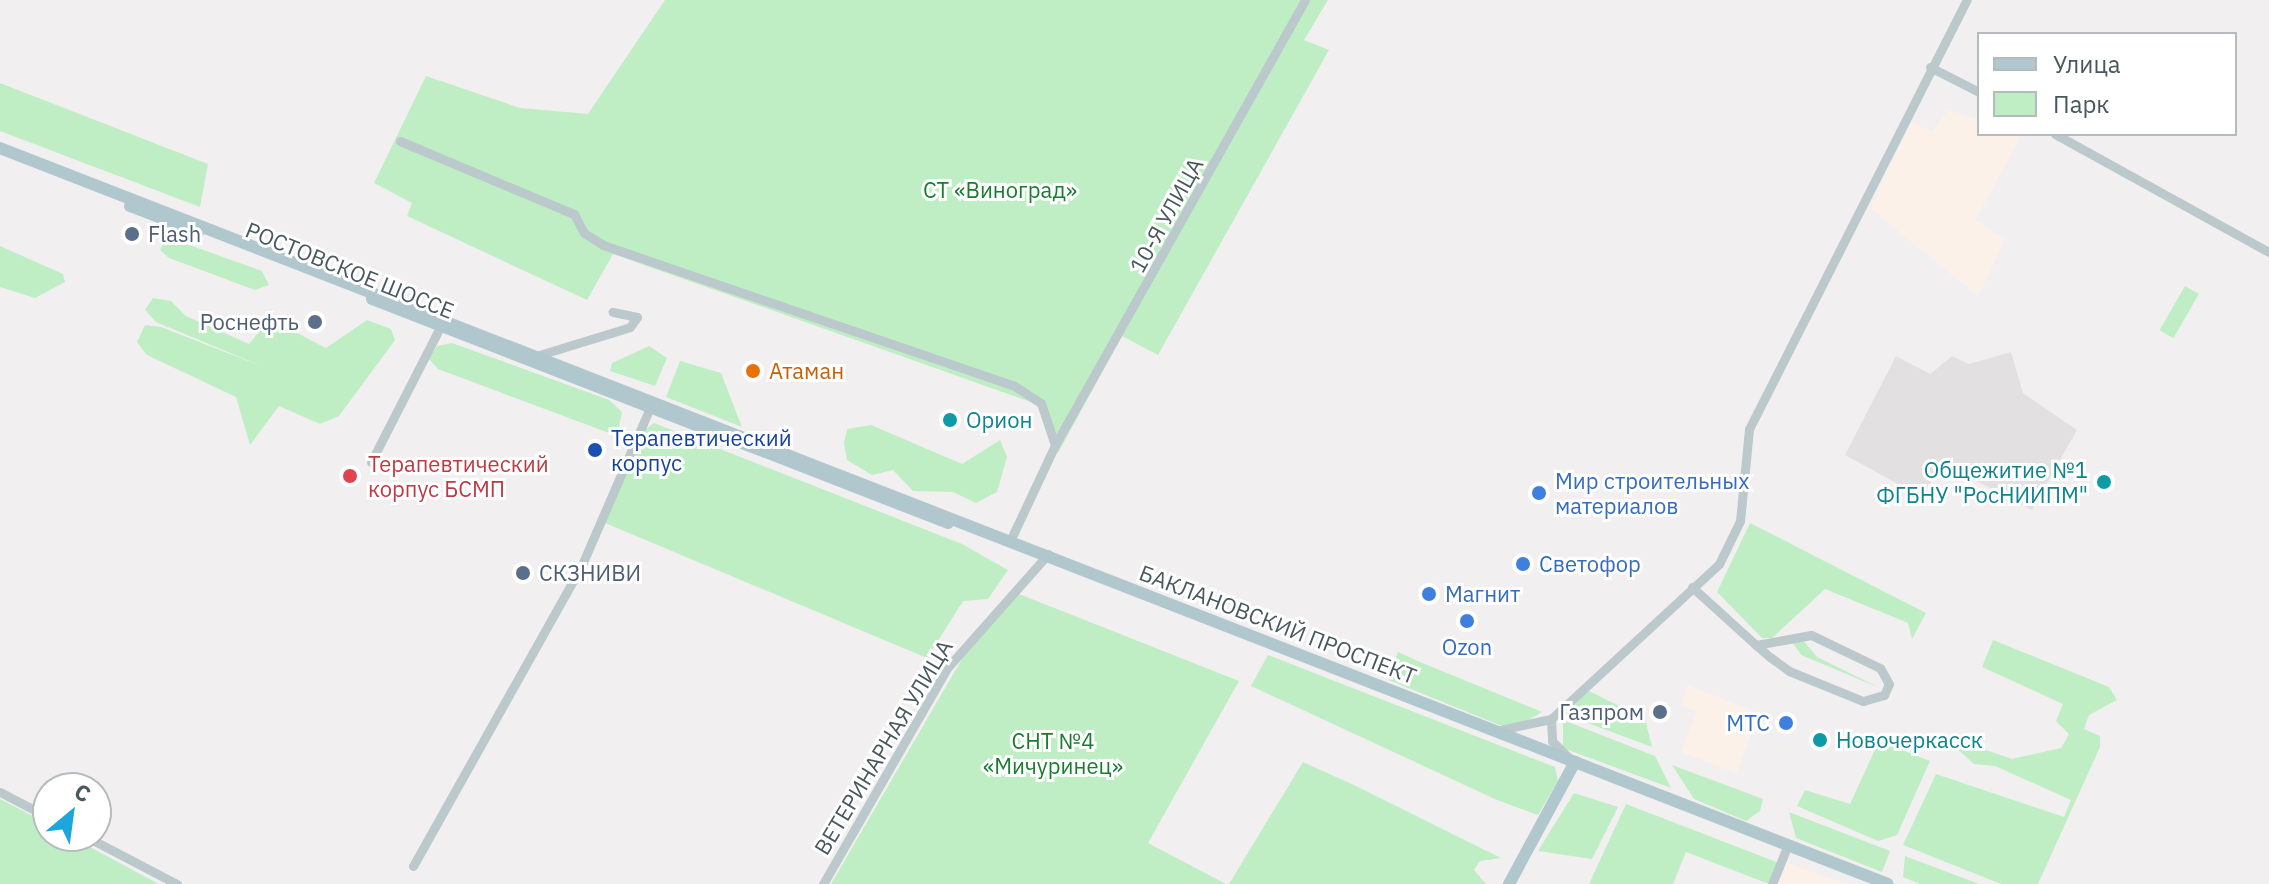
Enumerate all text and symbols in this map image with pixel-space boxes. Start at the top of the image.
legend [1977,32,2237,136]
text: Улица [2053,48,2121,80]
text: Парк [2053,88,2110,120]
street label: 10-Я УЛИЦА [1124,153,1208,277]
park label: СТ «Виноград» [923,177,1077,203]
street label: РОСТОВСКОЕ ШОССЕ [242,216,458,324]
place label: Flash [148,221,201,247]
marker: Flash [123,225,141,243]
place label: Роснефть [200,309,299,335]
marker: Роснефть [306,313,324,331]
place label: Атаман [769,358,844,384]
marker: Атаман [744,362,762,380]
place label: Орион [966,407,1033,433]
marker: Орион [941,411,959,429]
place label: Терапевтический корпус [611,424,792,476]
marker: Терапевтический корпус [586,441,604,459]
place label: Терапевтический корпус БСМП [368,450,549,502]
place label: Общежитие №1 ФГБНУ "РосНИИПМ" [1876,456,2088,508]
marker: Терапевтический корпус БСМП [339,465,361,487]
place label: Мир строительных материалов [1555,467,1749,518]
marker: Общежитие №1 ФГБНУ "РосНИИПМ" [2095,473,2113,491]
marker: Мир строительных материалов [1530,484,1548,502]
place label: Светофор [1539,551,1641,577]
marker: Светофор [1514,555,1532,573]
street label: БАКЛАНОВСКИЙ ПРОСПЕКТ [1136,559,1420,689]
place label: СКЗНИВИ [539,560,641,586]
marker: СКЗНИВИ [514,564,532,582]
place label: Магнит [1445,581,1520,607]
marker: Магнит [1420,585,1438,603]
marker: Ozon [1458,612,1476,630]
place label: Ozon [1442,634,1492,660]
street label: ВЕТЕРИНАРНАЯ УЛИЦА [808,635,958,859]
place label: Газпром [1559,699,1644,725]
marker: Газпром [1651,703,1669,721]
place label: МТС [1726,710,1770,736]
marker: МТС [1777,714,1795,732]
park label: СНТ №4 «Мичуринец» [983,727,1123,778]
place label: Новочеркасск [1836,727,1983,753]
marker: Новочеркасск [1811,731,1829,749]
north arrow [32,772,112,852]
text: С [70,776,96,808]

